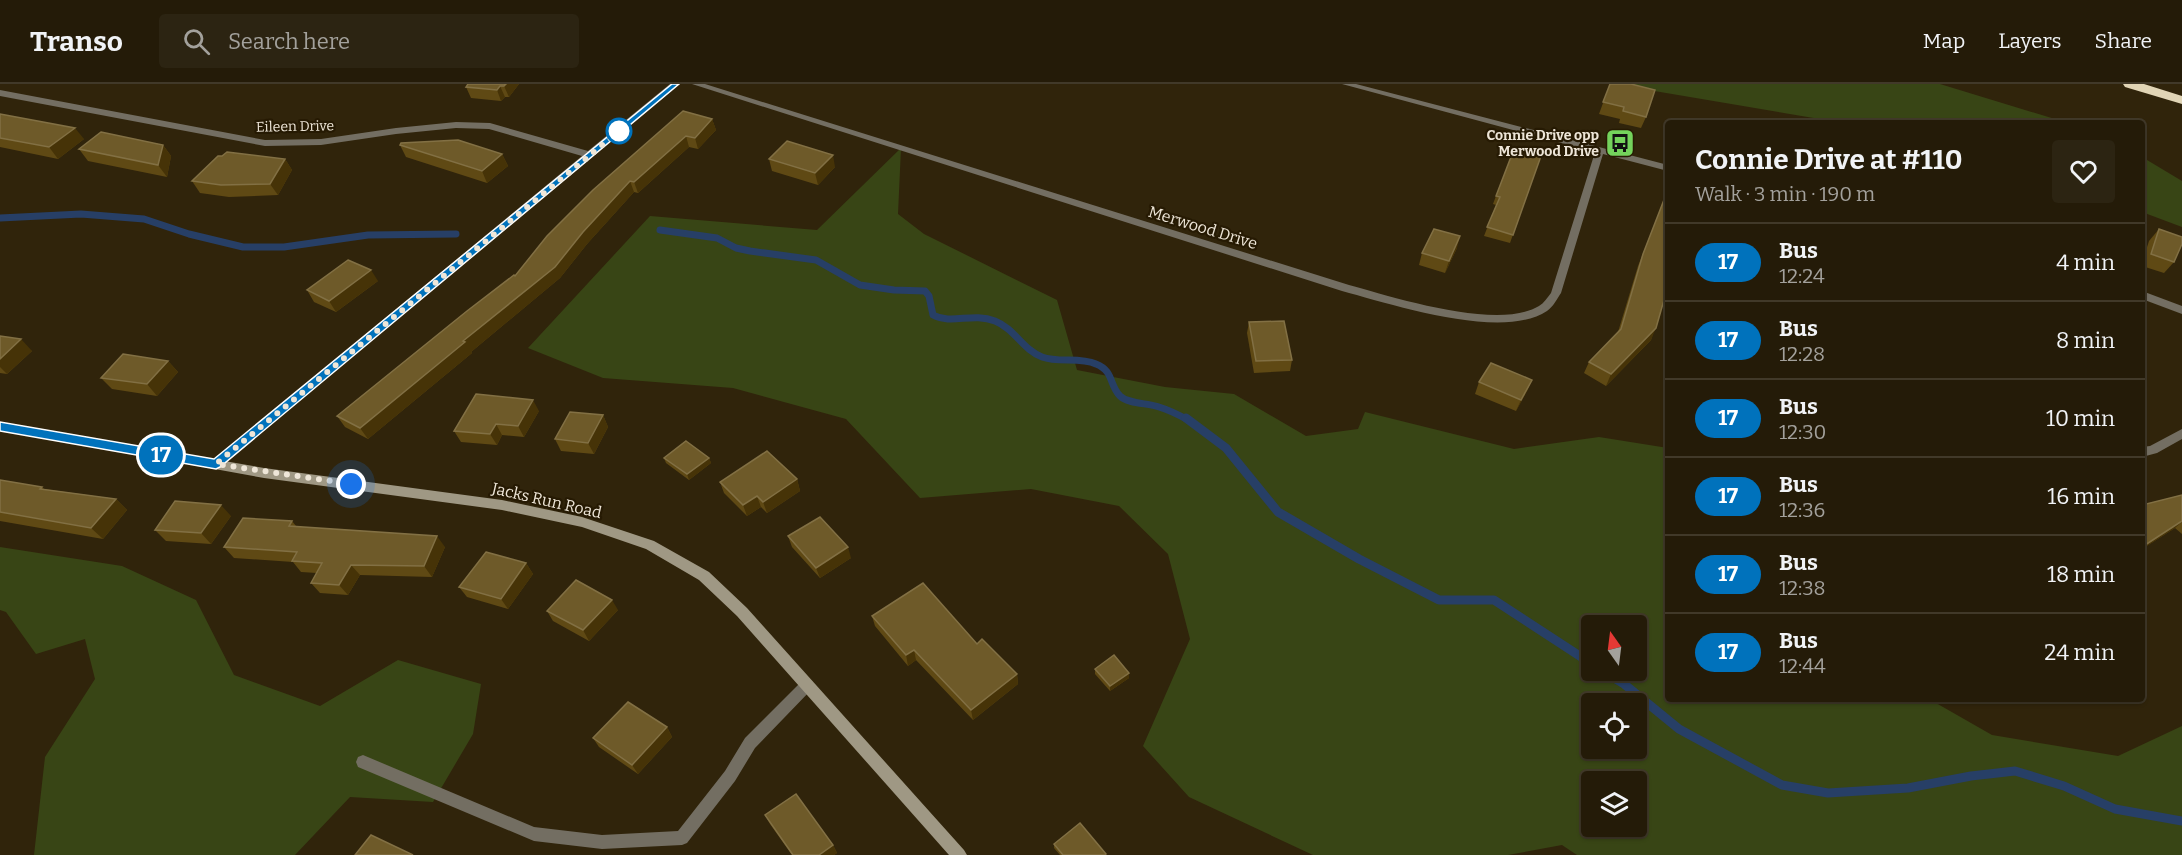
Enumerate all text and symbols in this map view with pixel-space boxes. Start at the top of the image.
search box [159,14,579,68]
text: Transo [30,25,123,58]
icon: search [180,25,213,58]
text: Search here [228,28,350,55]
text: Map [1923,28,1965,54]
text: Layers [1998,28,2062,54]
text: Share [2095,28,2152,54]
street label: Eileen Drive [256,117,334,136]
unlabelled marker [606,118,632,144]
place label: Connie Drive opp Merwood Drive [1486,127,1599,160]
bus stop icon: Connie Drive opp Merwood Drive [1604,127,1636,159]
button: heart [2052,140,2115,203]
text: Connie Drive at #110 [1695,143,1962,176]
text: Walk · 3 min · 190 m [1695,182,1875,206]
street label: Merwood Drive [1146,202,1260,253]
text: Bus [1779,237,1818,264]
text: 17 [1718,249,1738,275]
text: 4 min [2056,249,2115,276]
text: 12:24 [1779,264,1825,288]
text: Bus [1779,315,1818,342]
text: 17 [1718,327,1738,353]
text: 8 min [2056,327,2115,354]
text: 12:28 [1779,342,1825,366]
text: Bus [1779,393,1818,420]
text: 17 [1718,405,1738,431]
text: 10 min [2046,405,2115,432]
text: 12:30 [1779,420,1826,444]
line badge: 17 [134,436,188,475]
text: 17 [151,442,171,468]
your location [336,469,366,499]
text: Bus [1779,471,1818,498]
street label: Jacks Run Road [489,478,604,522]
text: 17 [1718,483,1738,509]
text: 16 min [2047,483,2115,510]
text: 12:36 [1779,498,1825,522]
text: Bus [1779,549,1818,576]
text: 17 [1718,561,1738,587]
text: 18 min [2047,561,2115,588]
text: 12:38 [1779,576,1826,600]
north arrow [1581,615,1647,681]
map controls [1581,615,1647,837]
text: Bus [1779,627,1818,654]
text: 17 [1718,639,1738,665]
text: 24 min [2044,639,2115,666]
text: 12:44 [1779,654,1826,678]
button: locate [1581,693,1647,759]
button: layers [1581,771,1647,837]

